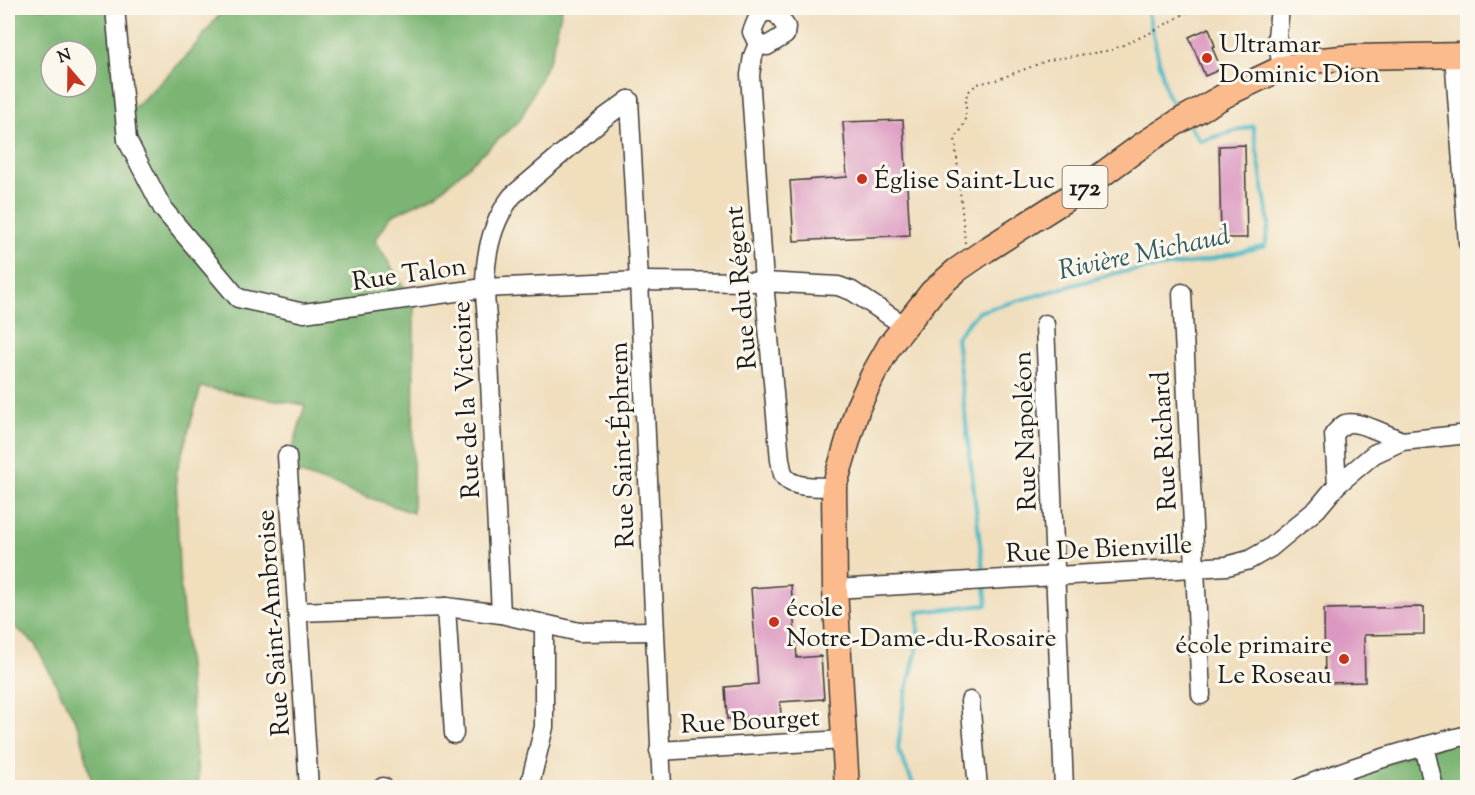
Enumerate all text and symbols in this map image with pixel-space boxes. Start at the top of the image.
place label: Ultramar Dominic Dion [1219,27,1380,94]
north arrow [39,39,99,99]
text: N [55,44,75,70]
marker: Ultramar Dominic Dion [1200,51,1214,65]
place label: Église Saint-Luc [874,163,1055,200]
road number: 172 [1062,166,1108,208]
marker: Église Saint-Luc [855,172,869,186]
street label: Rue du Régent [717,204,768,371]
water label: Rivière Michaud [1055,217,1235,292]
street label: Rue Talon [350,249,469,302]
street label: Rue de la Victoire [444,300,491,500]
street label: Rue Saint-Éphrem [601,341,646,549]
street label: Rue Napoléon [1005,350,1048,512]
street label: Rue Richard [1143,370,1188,511]
street label: Rue Saint-Ambroise [248,508,301,737]
street label: Rue De Bienville [1005,527,1193,574]
place label: école Notre-Dame-du-Rosaire [786,591,1057,658]
marker: école Notre-Dame-du-Rosaire [767,615,781,629]
place label: école primaire Le Roseau [1175,628,1332,695]
marker: école primaire Le Roseau [1337,652,1351,666]
street label: Rue Bourget [680,700,821,745]

